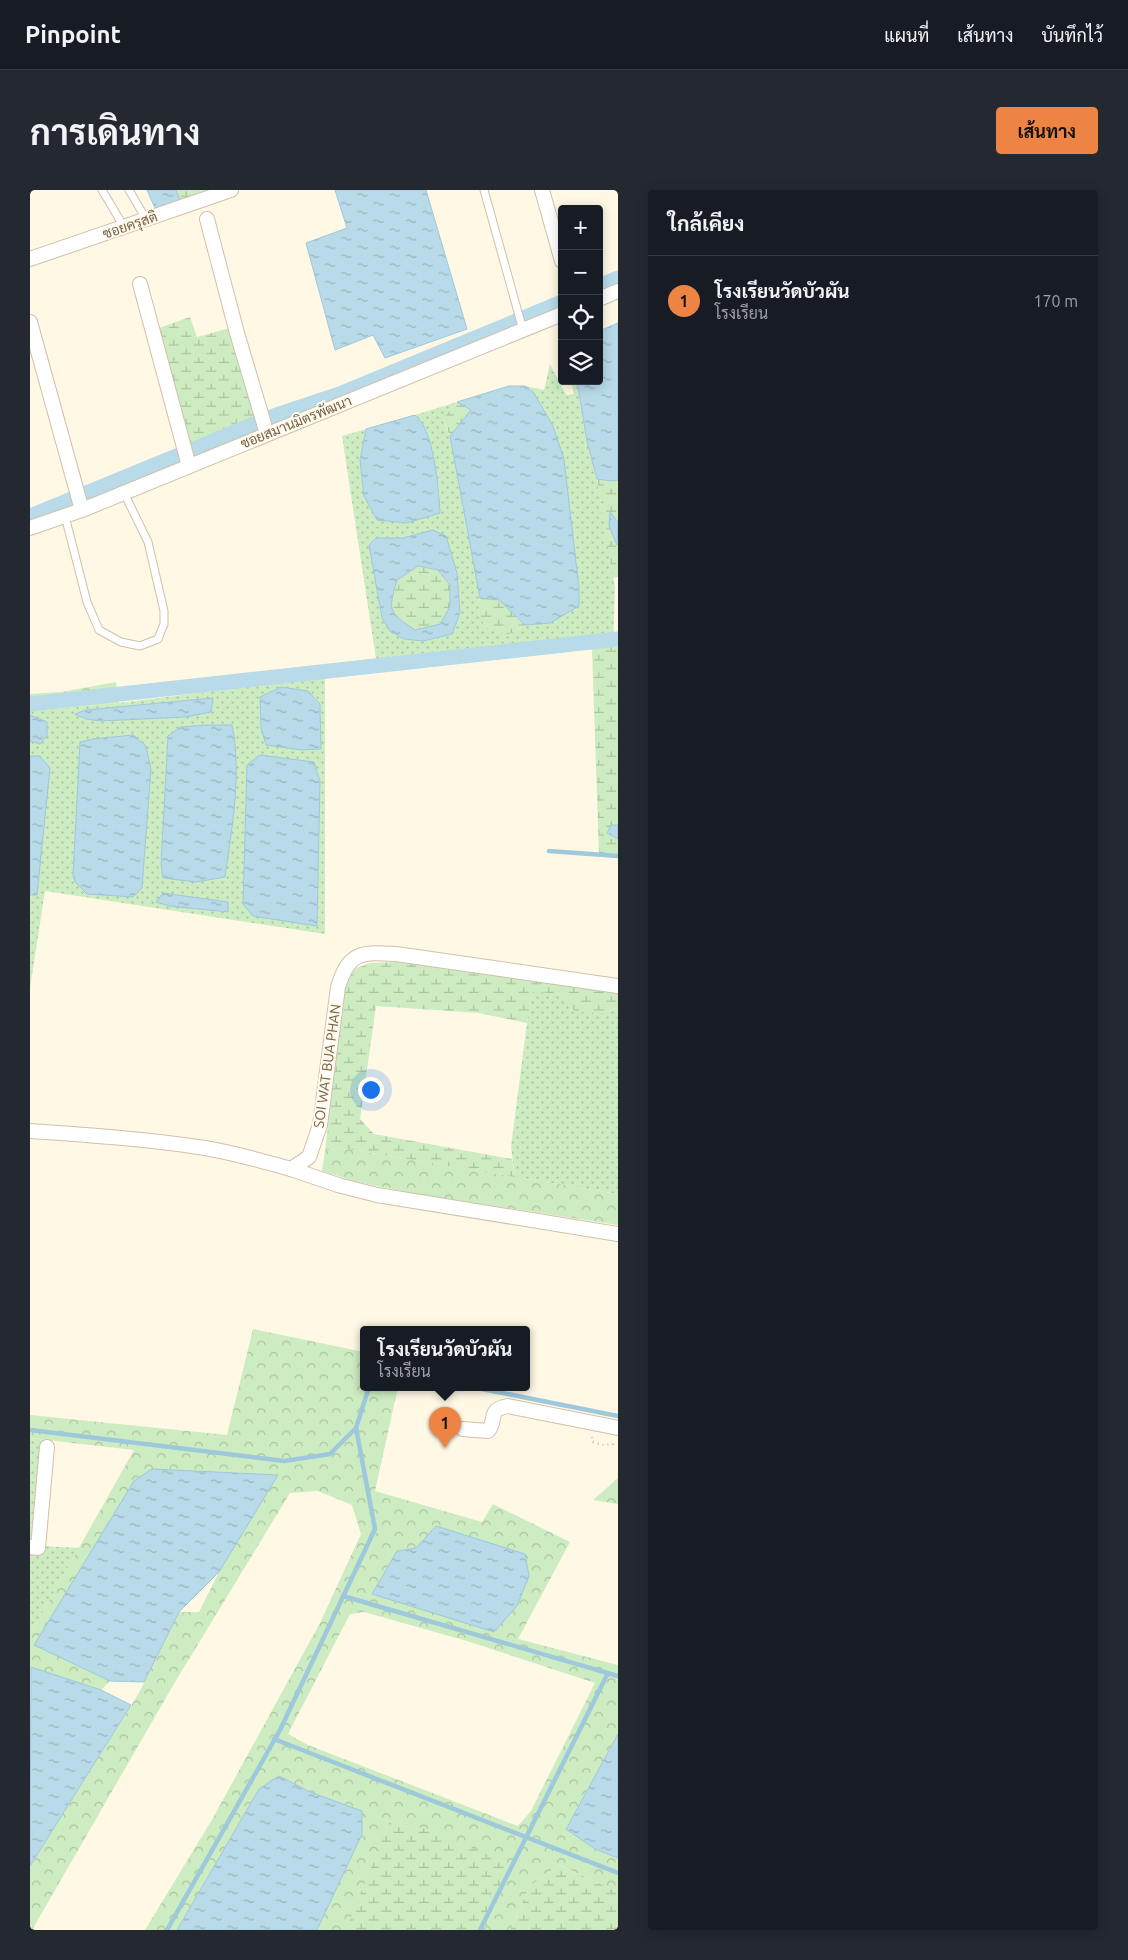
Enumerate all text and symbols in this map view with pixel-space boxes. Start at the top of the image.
text: Pinpoint [25,21,121,48]
text: แผนที่ [884,25,929,45]
text: เส้นทาง [957,25,1013,45]
text: บันทึกไว้ [1041,25,1103,45]
button: เส้นทาง [996,107,1098,154]
text: การเดินทาง [30,112,200,152]
map controls [558,205,603,385]
button: + [558,205,603,250]
street label: ซอยครุสติ [101,208,160,244]
text: ใกล้เคียง [668,211,744,235]
button: − [558,250,603,295]
text: โรงเรียนวัดบัวผัน [715,280,850,302]
text: 1 [679,292,689,310]
text: 170 m [1033,292,1078,310]
button: locate [558,295,603,340]
text: โรงเรียน [715,304,768,322]
button: layers [558,340,603,385]
street label: ซอยสมานมิตรพัฒนา [238,392,354,452]
street label: SOI WAT BUA PHAN [310,1003,344,1129]
your location [358,1077,384,1103]
popup [360,1326,530,1391]
text: โรงเรียนวัดบัวผัน [378,1338,512,1360]
text: โรงเรียน [378,1362,431,1380]
pin: 1 [429,1407,461,1448]

